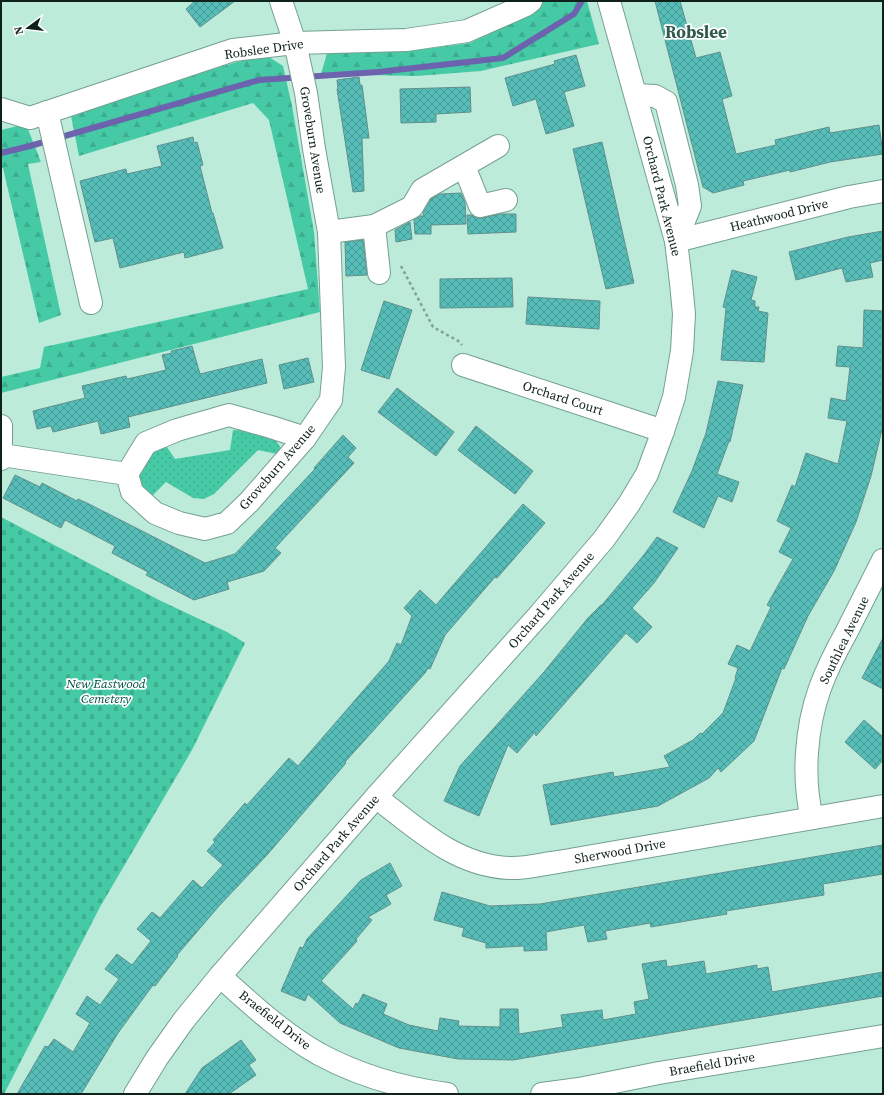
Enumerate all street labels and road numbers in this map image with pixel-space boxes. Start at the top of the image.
street label: Robslee Drive [223,35,305,63]
street label: Groveburn Avenue [296,85,330,195]
street label: Orchard Park Avenue [639,134,685,258]
street label: Heathwood Drive [728,195,830,235]
street label: Orchard Court [521,377,606,419]
street label: Groveburn Avenue [235,420,319,513]
street label: Orchard Park Avenue [504,548,598,652]
street label: Southlea Avenue [815,593,873,687]
street label: Orchard Park Avenue [289,791,383,895]
street label: Sherwood Drive [573,835,667,867]
street label: Braefield Drive [236,987,315,1054]
street label: Braefield Drive [668,1048,757,1080]

